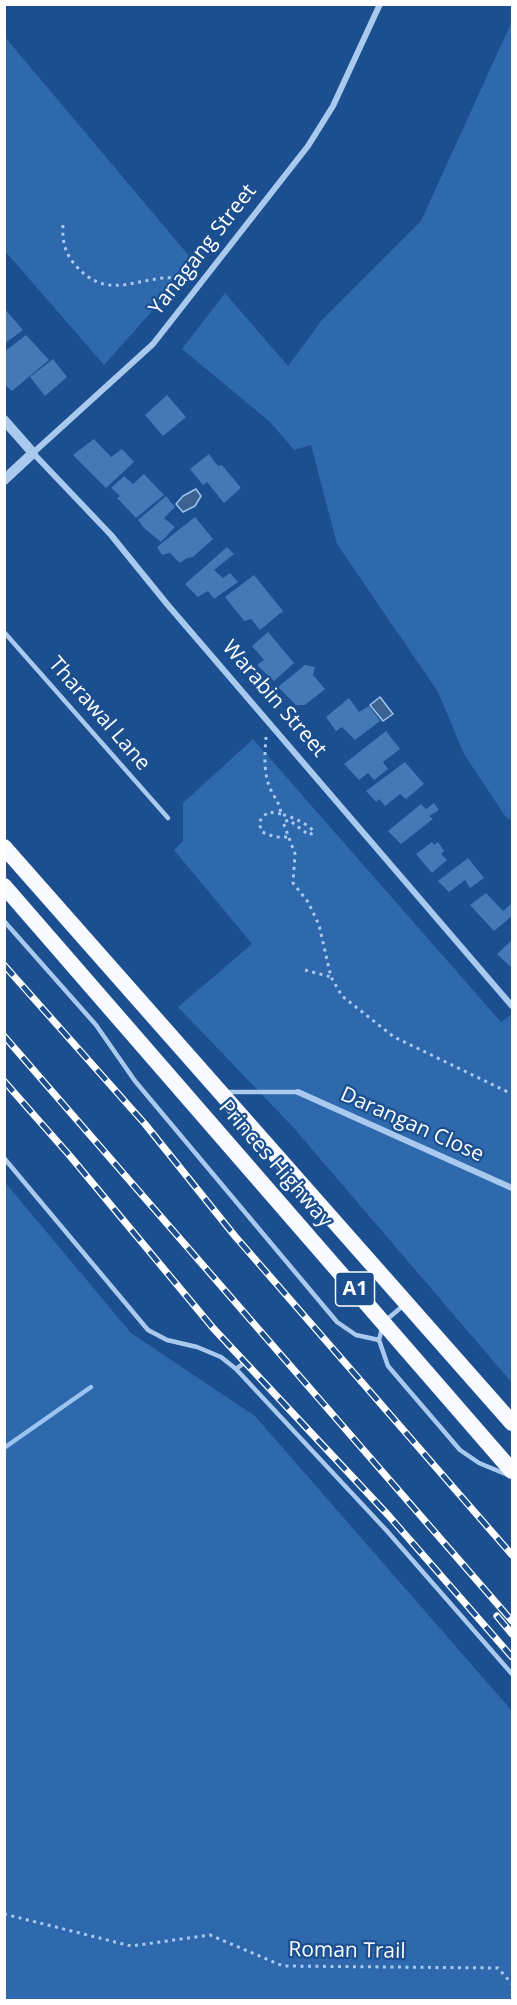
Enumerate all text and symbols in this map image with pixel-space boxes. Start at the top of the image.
street label: Yanagang Street [144,179,262,321]
street label: Warabin Street [216,635,332,763]
street label: Tharawal Lane [43,652,155,776]
street label: Darangan Close [336,1082,488,1168]
street label: Princes Highway [213,1095,337,1233]
road number: A1 [336,1272,374,1306]
street label: Roman Trail [288,1937,406,1965]

